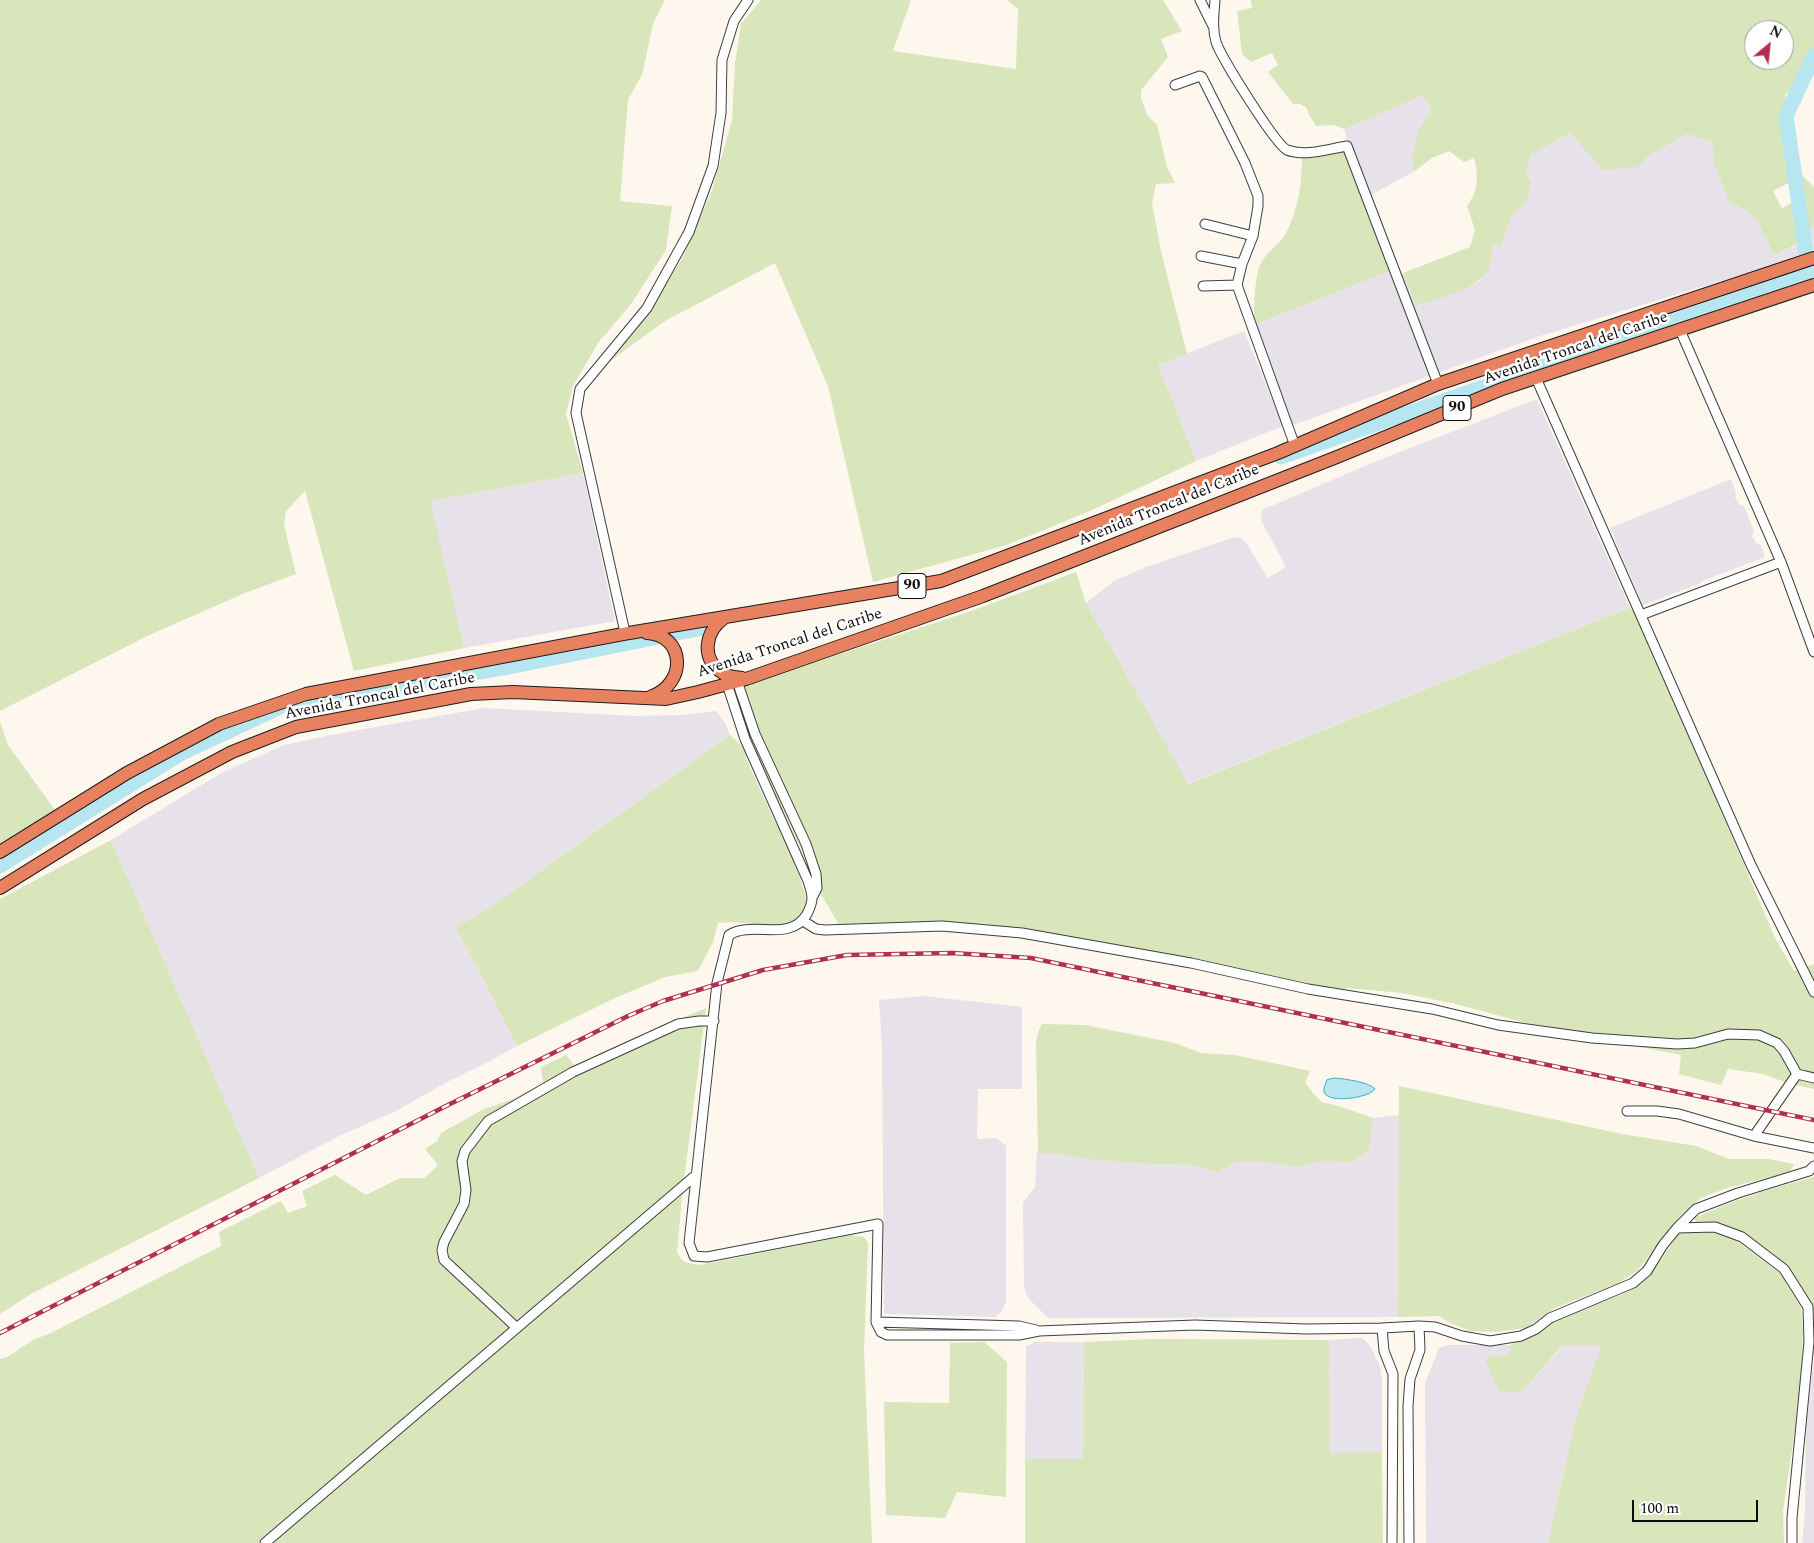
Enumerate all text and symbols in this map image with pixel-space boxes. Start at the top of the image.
north arrow [1744,20,1794,70]
text: N [1766,20,1786,44]
street label: Avenida Troncal del Caribe [1481,308,1671,390]
road number: 90 [1443,396,1471,420]
street label: Avenida Troncal del Caribe [1076,461,1262,551]
road number: 90 [898,574,926,598]
street label: Avenida Troncal del Caribe [695,605,885,683]
street label: Avenida Troncal del Caribe [283,669,477,725]
scale bar [1634,1490,1760,1522]
text: 100 m [1640,1497,1679,1520]

